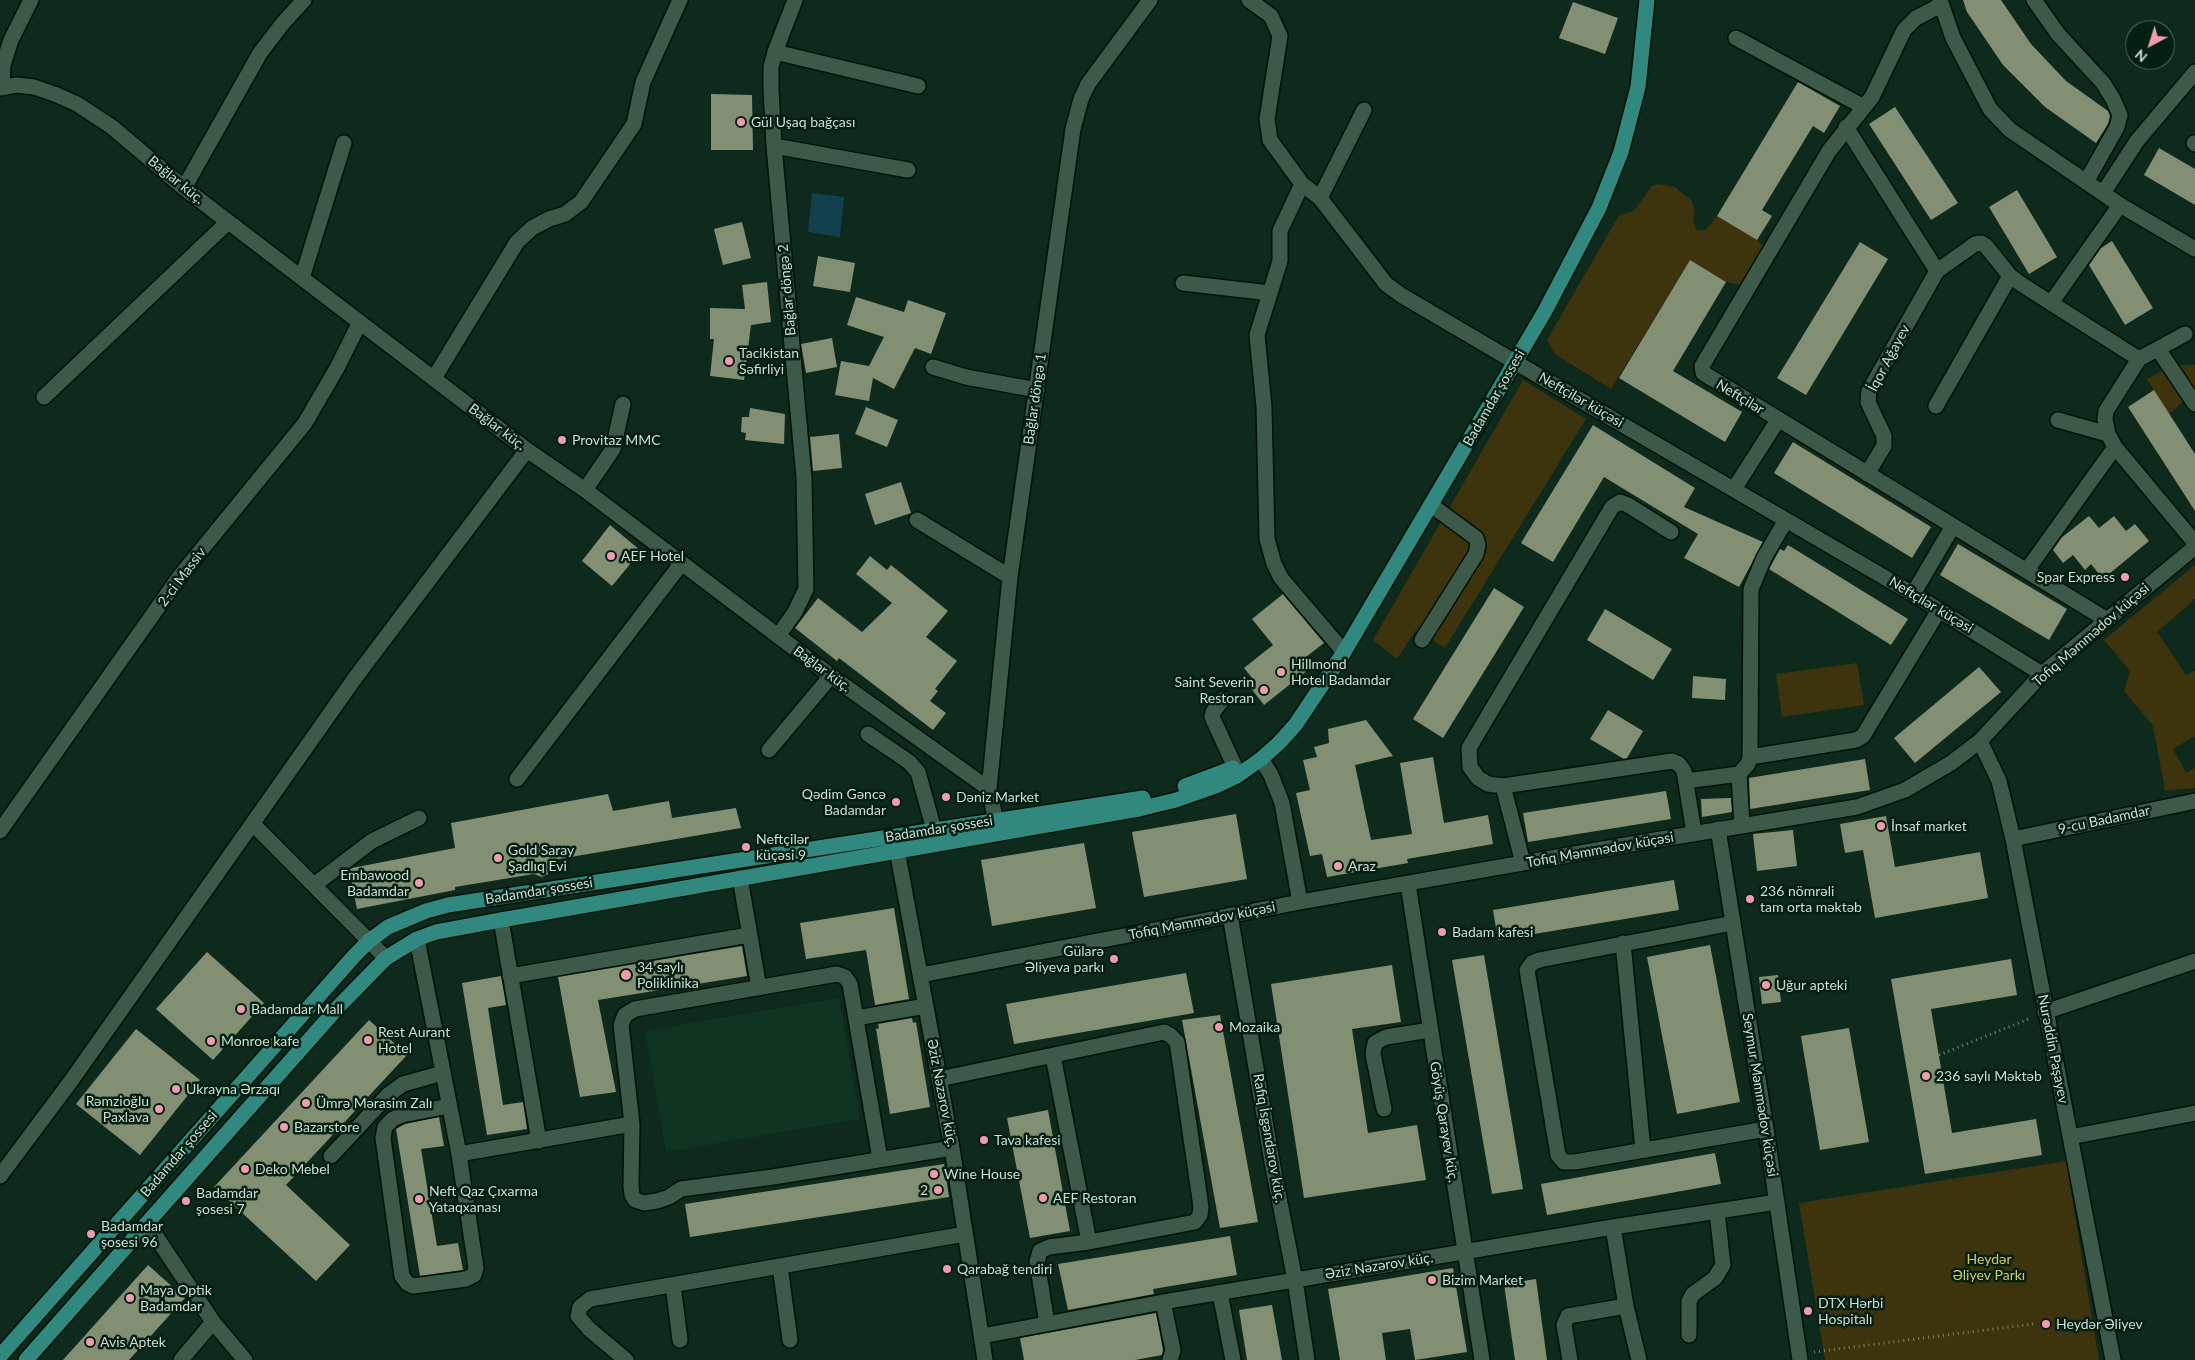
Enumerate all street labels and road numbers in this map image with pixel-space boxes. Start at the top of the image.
street label: Bağlar küç. [145,152,207,208]
street label: Bağlar döngə 2 [775,243,799,337]
street label: İqor Ağayev [1864,322,1914,394]
street label: Badamdar şossesi [1460,347,1528,449]
street label: Bağlar döngə 1 [1020,352,1050,446]
street label: Neftçilər küçəsi [1536,369,1626,431]
street label: Neftçilər [1713,376,1767,418]
street label: Bağlar küç. [465,400,529,454]
street label: 2-ci Massiv [154,544,210,610]
street label: Neftçilər küçəsi [1886,573,1976,637]
street label: Tofiq Məmmədov küçəsi [2029,580,2153,690]
street label: Bağlar küç. [790,643,854,695]
street label: 9-cu Badamdar [2057,802,2151,838]
street label: Badamdar şossesi [884,812,994,846]
street label: Tofiq Məmmədov küçəsi [1525,829,1675,871]
street label: Badamdar şossesi [484,874,594,908]
street label: Tofiq Məmmədov küçəsi [1127,899,1277,943]
street label: Nurəddin Paşayev [2034,993,2072,1105]
street label: Seymur Məmmədov küçəsi [1739,1012,1781,1178]
street label: Əziz Nəzərov küç. [923,1038,961,1148]
street label: Göyüş Qarayev küç. [1426,1060,1462,1184]
street label: Rafiq İsgəndərov küç. [1249,1072,1289,1204]
street label: Badamdar şossesi [137,1107,221,1201]
street label: Əziz Nəzərov küç. [1324,1249,1434,1283]

